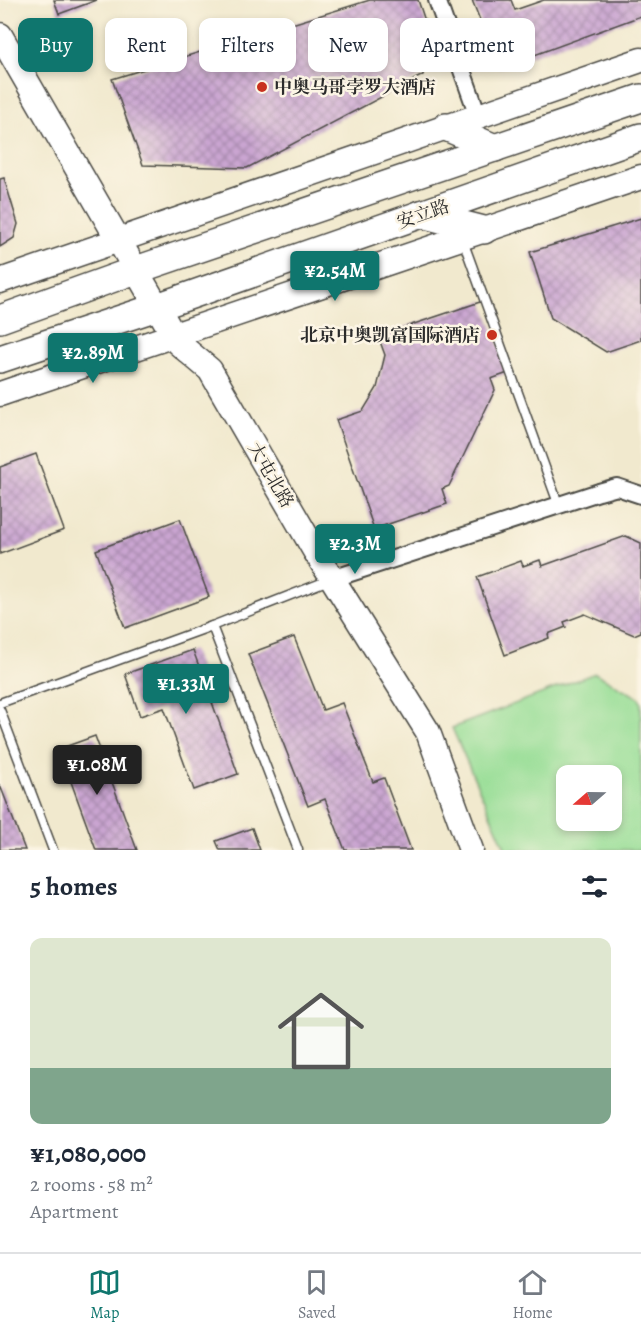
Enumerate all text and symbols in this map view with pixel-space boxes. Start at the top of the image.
chip: Buy [18,18,93,72]
chip: Rent [105,18,187,72]
chip: Filters [199,18,296,72]
chip: New [308,18,388,72]
chip: Apartment [400,18,535,72]
place label: 中奥马哥孛罗大酒店 [274,75,436,99]
marker: 中奥马哥孛罗大酒店 [255,80,269,94]
street label: 安立路 [394,194,452,234]
pin: ¥2.54M [286,251,384,302]
text: ¥2.54M [304,257,366,284]
place label: 北京中奥凯富国际酒店 [300,323,480,347]
marker: 北京中奥凯富国际酒店 [485,328,499,342]
pin: ¥2.89M [44,333,142,384]
text: ¥2.89M [62,339,124,366]
street label: 大屯北路 [243,438,299,512]
pin: ¥2.3M [313,524,397,575]
text: ¥2.3M [329,530,381,557]
pin: ¥1.33M [137,664,235,715]
text: ¥1.33M [157,670,215,697]
pin: ¥1.08M [48,745,146,796]
text: ¥1.08M [67,751,127,778]
north arrow [556,765,622,831]
map controls [556,765,622,831]
text: 5 homes [30,869,118,904]
icon: filters [578,870,611,903]
icon: home [267,977,375,1085]
text: ¥1,080,000 [30,1136,146,1171]
text: 2 rooms · 58 m² [30,1171,153,1198]
text: Apartment [30,1198,119,1225]
tab: Map [88,1266,121,1324]
tab: Saved [298,1266,336,1324]
tab: Home [512,1266,553,1324]

